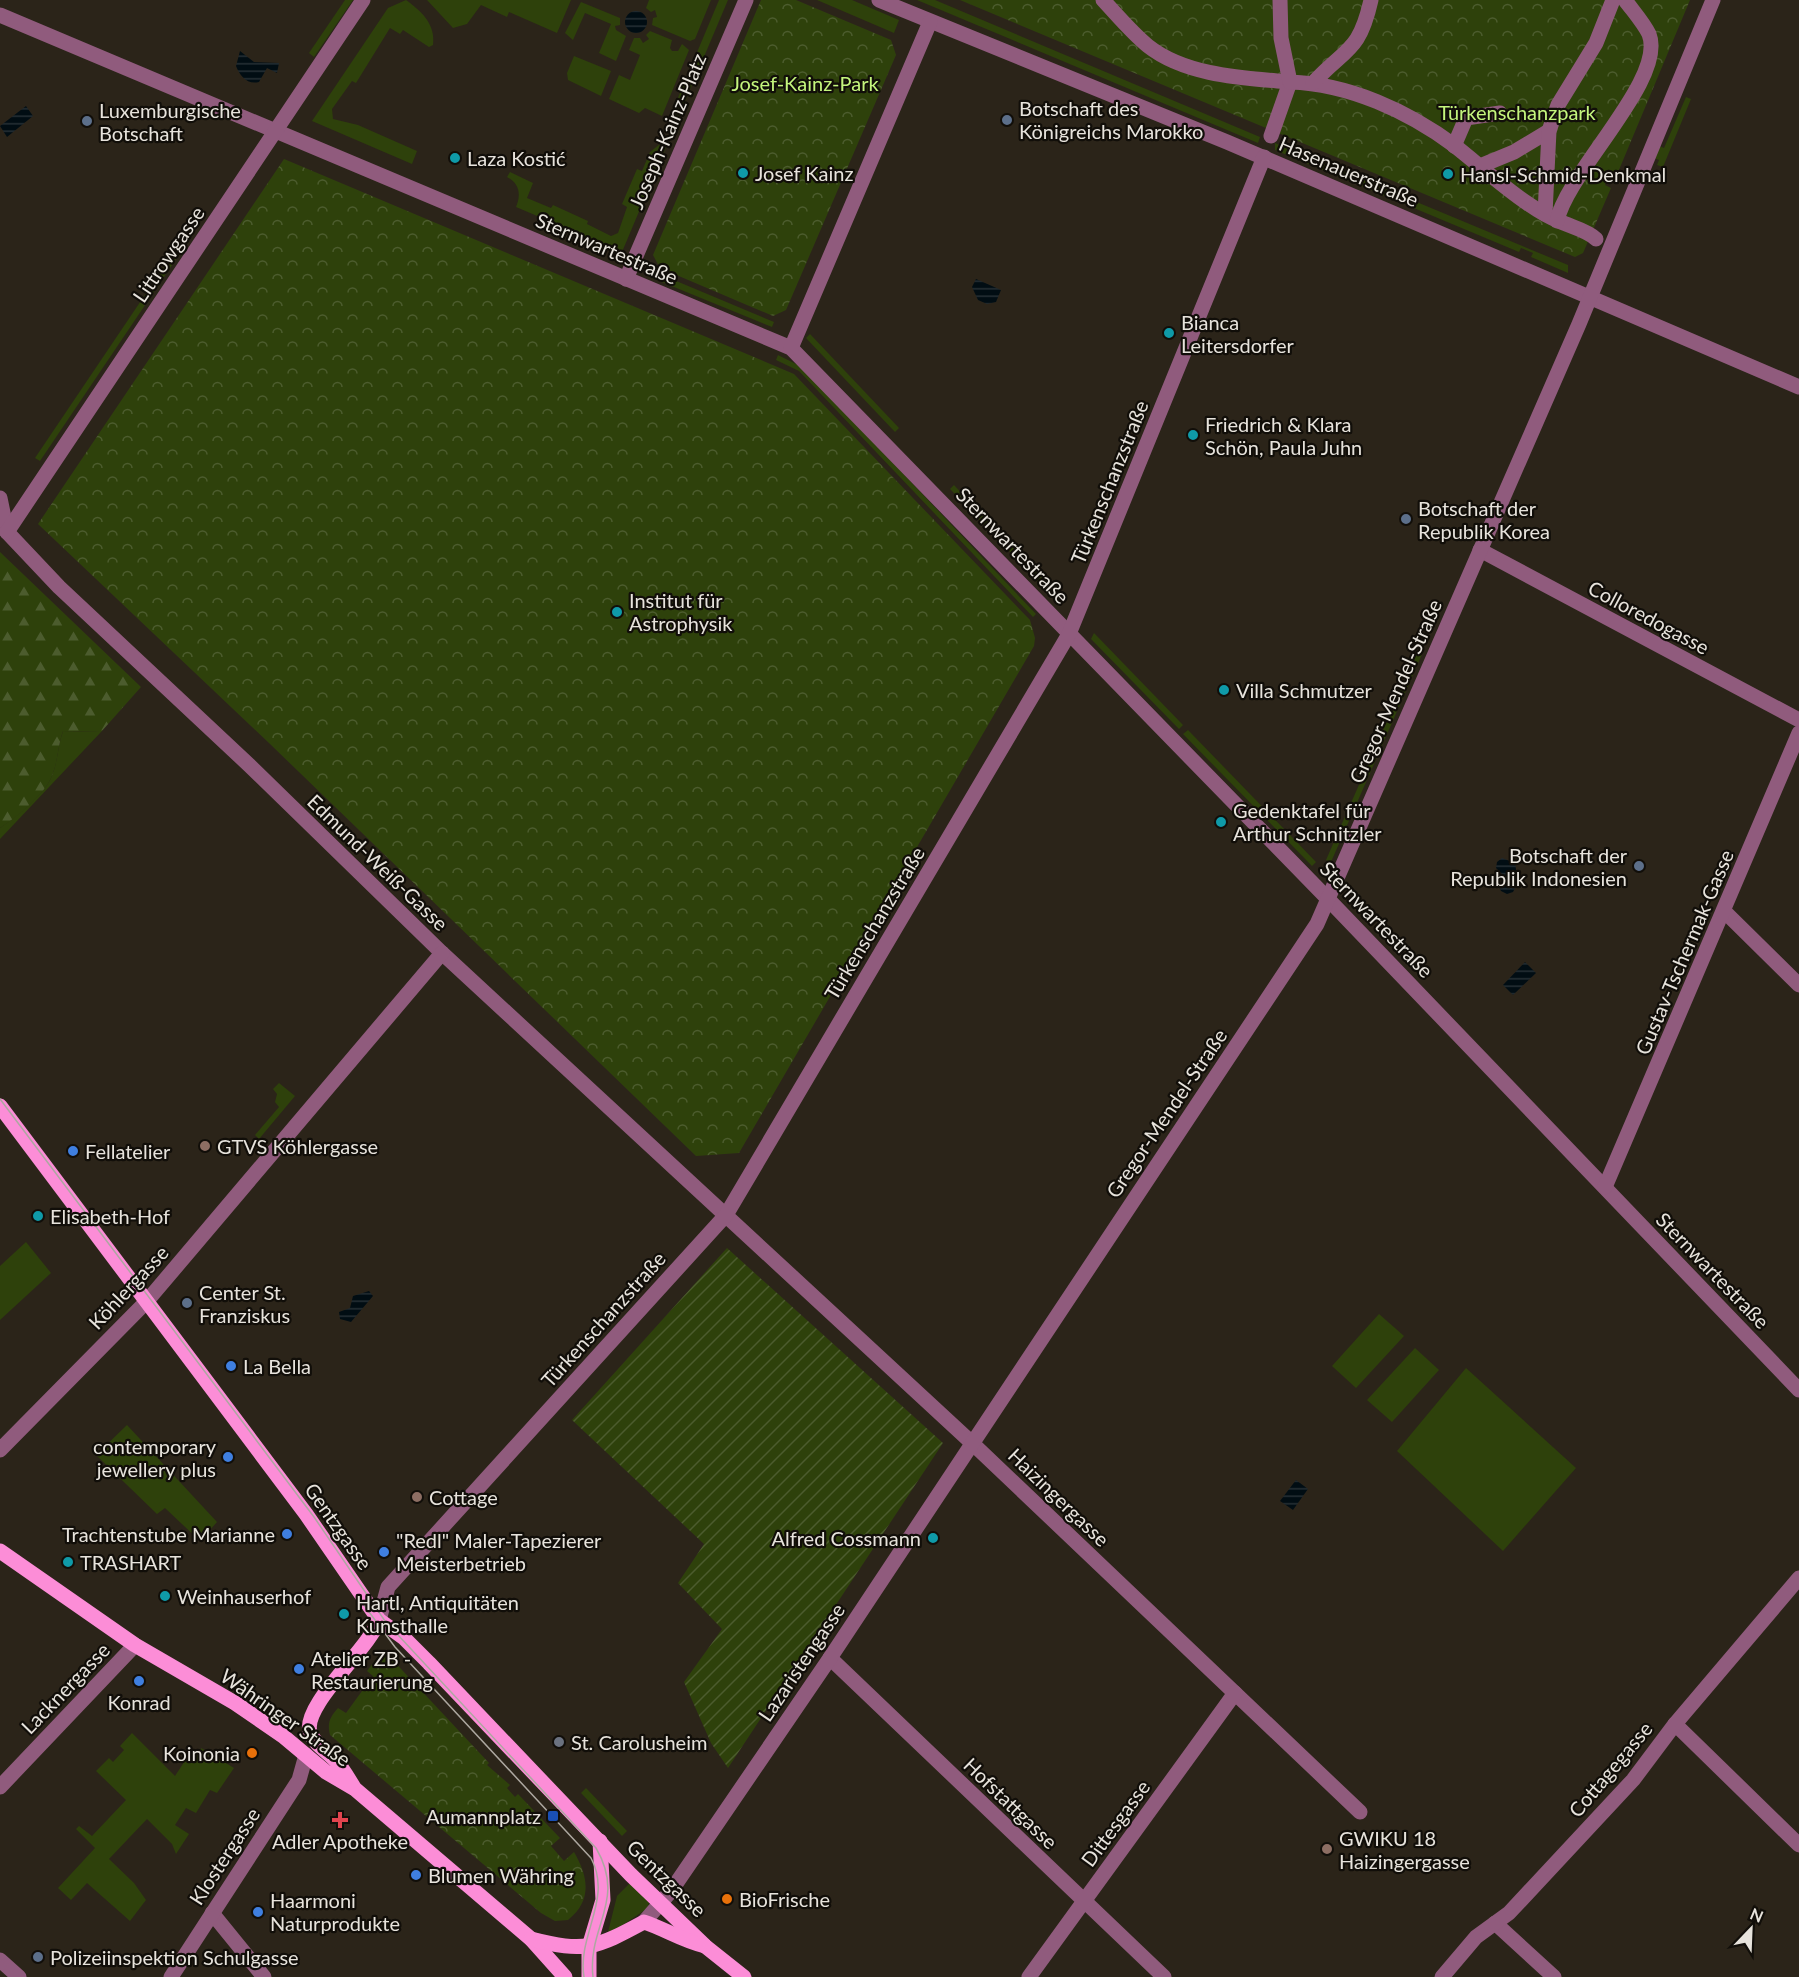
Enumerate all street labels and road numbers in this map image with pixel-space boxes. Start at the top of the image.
street label: Joseph-Kainz-Platz [623,50,711,212]
street label: Hasenauerstraße [1276,131,1422,211]
street label: Littrowgasse [127,201,209,307]
street label: Sternwartestraße [532,207,682,289]
street label: Türkenschanzstraße [1065,397,1153,567]
street label: Sternwartestraße [952,482,1074,608]
street label: Colloredogasse [1584,575,1714,659]
street label: Gregor-Mendel-Straße [1344,595,1446,787]
street label: Edmund-Weiß-Gasse [303,789,453,935]
street label: Türkenschanzstraße [819,842,929,1004]
street label: Gustav-Tschermak-Gasse [1630,846,1738,1058]
street label: Sternwartestraße [1316,856,1438,982]
street label: Gregor-Mendel-Straße [1101,1024,1231,1202]
street label: Sternwartestraße [1652,1207,1774,1333]
street label: Köhlergasse [83,1240,173,1334]
street label: Türkenschanzstraße [536,1246,670,1392]
street label: Haizingergasse [1004,1443,1114,1551]
street label: Gentzgasse [300,1478,378,1574]
street label: Lazaristengasse [753,1599,849,1725]
street label: Lacknergasse [16,1638,114,1738]
street label: Währinger Straße [216,1663,356,1771]
street label: Cottagegasse [1563,1716,1657,1822]
street label: Hofstattgasse [959,1752,1063,1854]
street label: Dittesgasse [1076,1775,1154,1871]
street label: Klostergasse [184,1803,264,1909]
street label: Gentzgasse [623,1834,711,1922]

